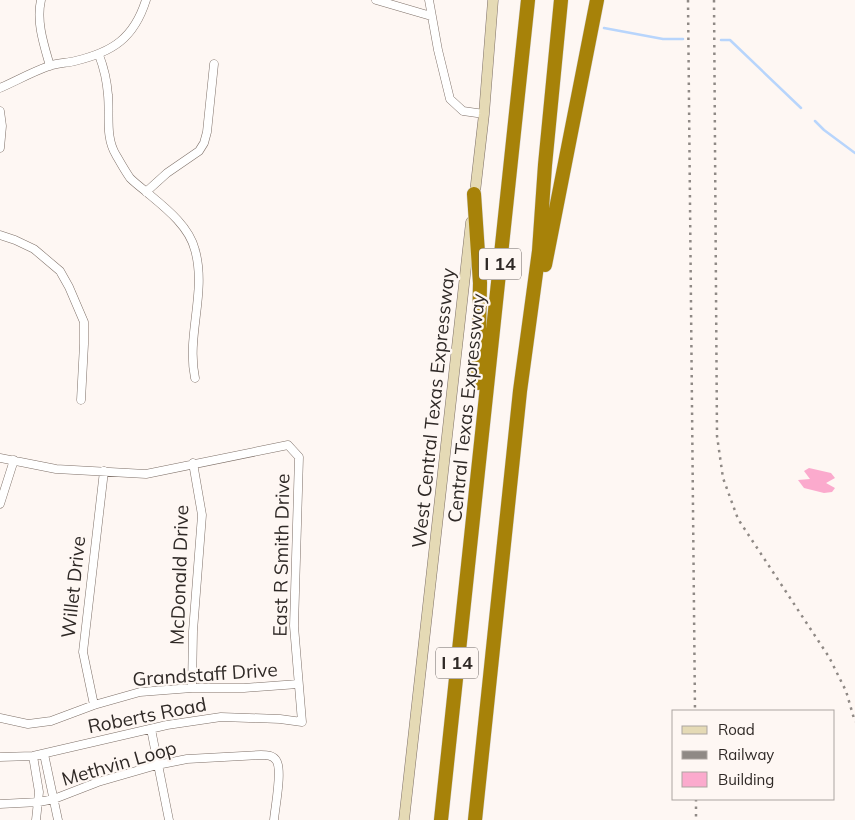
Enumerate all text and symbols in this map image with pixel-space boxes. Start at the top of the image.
road number: I 14 [479,248,521,280]
street label: West Central Texas Expressway [406,267,460,549]
street label: Central Texas Expressway [442,292,490,524]
street label: East R Smith Drive [268,473,294,637]
street label: McDonald Drive [165,505,193,645]
street label: Willet Drive [56,535,90,639]
road number: I 14 [436,648,478,678]
street label: Grandstaff Drive [132,657,278,691]
street label: Roberts Road [86,692,208,738]
legend [672,710,835,800]
text: Road [718,720,755,739]
street label: Methvin Loop [59,735,179,791]
text: Railway [718,745,774,764]
text: Building [718,770,774,789]

